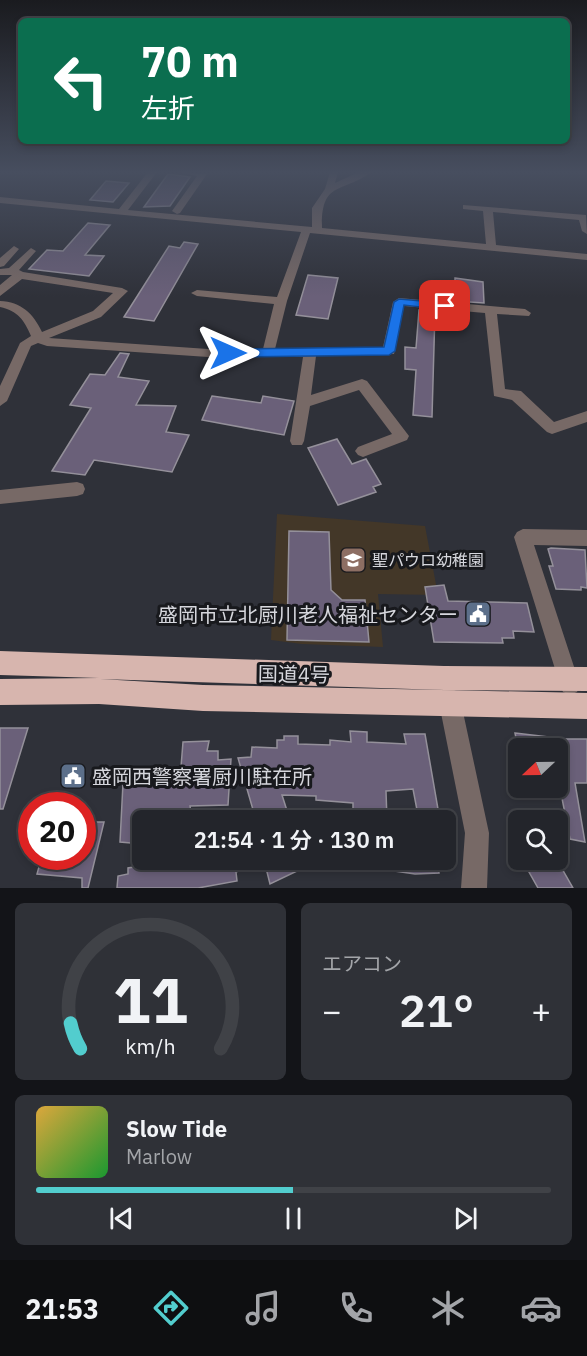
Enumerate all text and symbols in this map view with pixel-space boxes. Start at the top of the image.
text: 70 m [141,34,239,89]
icon: left [42,42,120,120]
text: 左折 [141,90,195,125]
pin [419,280,470,331]
icon: arrive [428,289,461,322]
position arrow [196,321,260,385]
school or university icon: 聖パウロ幼稚園 [338,545,368,575]
place label: 聖パウロ幼稚園 [372,550,484,570]
public building icon: 盛岡市立北厨川老人福祉センター [463,599,493,629]
place label: 盛岡市立北厨川老人福祉センター [158,601,458,628]
street label: 国道4号 [258,660,330,688]
north arrow [508,738,568,798]
map controls [508,738,568,870]
public building icon: 盛岡西警察署厨川駐在所 [58,761,88,791]
place label: 盛岡西警察署厨川駐在所 [92,763,312,790]
speed limit sign: 20 [18,792,96,870]
button: search [508,810,568,870]
text: 21:54 · 1 分 · 130 m [194,825,394,854]
text: エアコン [322,950,402,977]
text: 11 [113,959,188,1040]
text: 21° [399,981,474,1039]
text: − [322,989,342,1032]
text: + [531,989,551,1032]
text: km/h [125,1032,176,1060]
text: Slow Tide [126,1114,227,1143]
text: Marlow [126,1143,192,1170]
icon: previous [105,1202,138,1235]
icon: pause [277,1202,310,1235]
icon: next [449,1202,482,1235]
icon: directions [150,1287,192,1329]
icon: music [242,1287,284,1329]
icon: phone [335,1287,377,1329]
icon: climate [427,1287,469,1329]
icon: car [520,1287,562,1329]
text: 21:53 [25,1291,99,1326]

